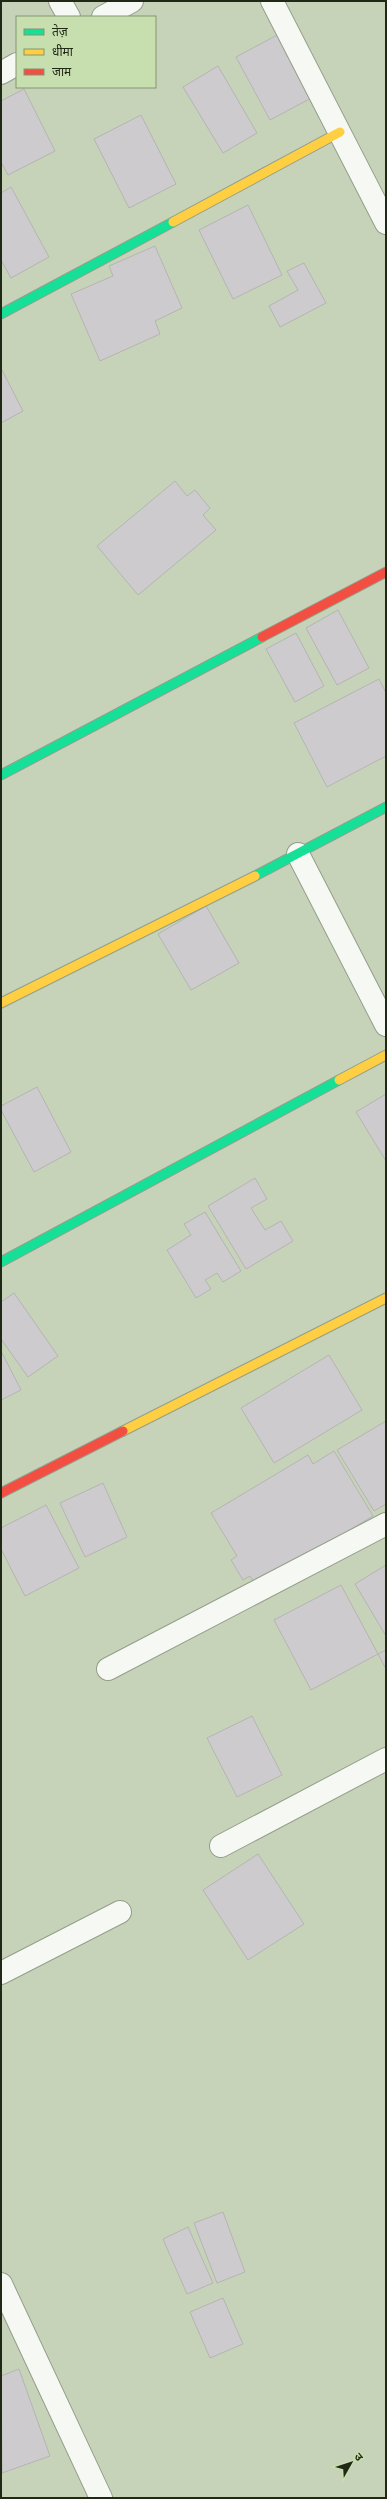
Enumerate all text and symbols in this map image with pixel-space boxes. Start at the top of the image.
legend [16,16,156,88]
text: तेज़ [52,24,69,40]
text: धीमा [52,44,74,60]
text: जाम [52,64,72,80]
north arrow [331,2443,371,2483]
text: उ [351,2450,367,2464]

